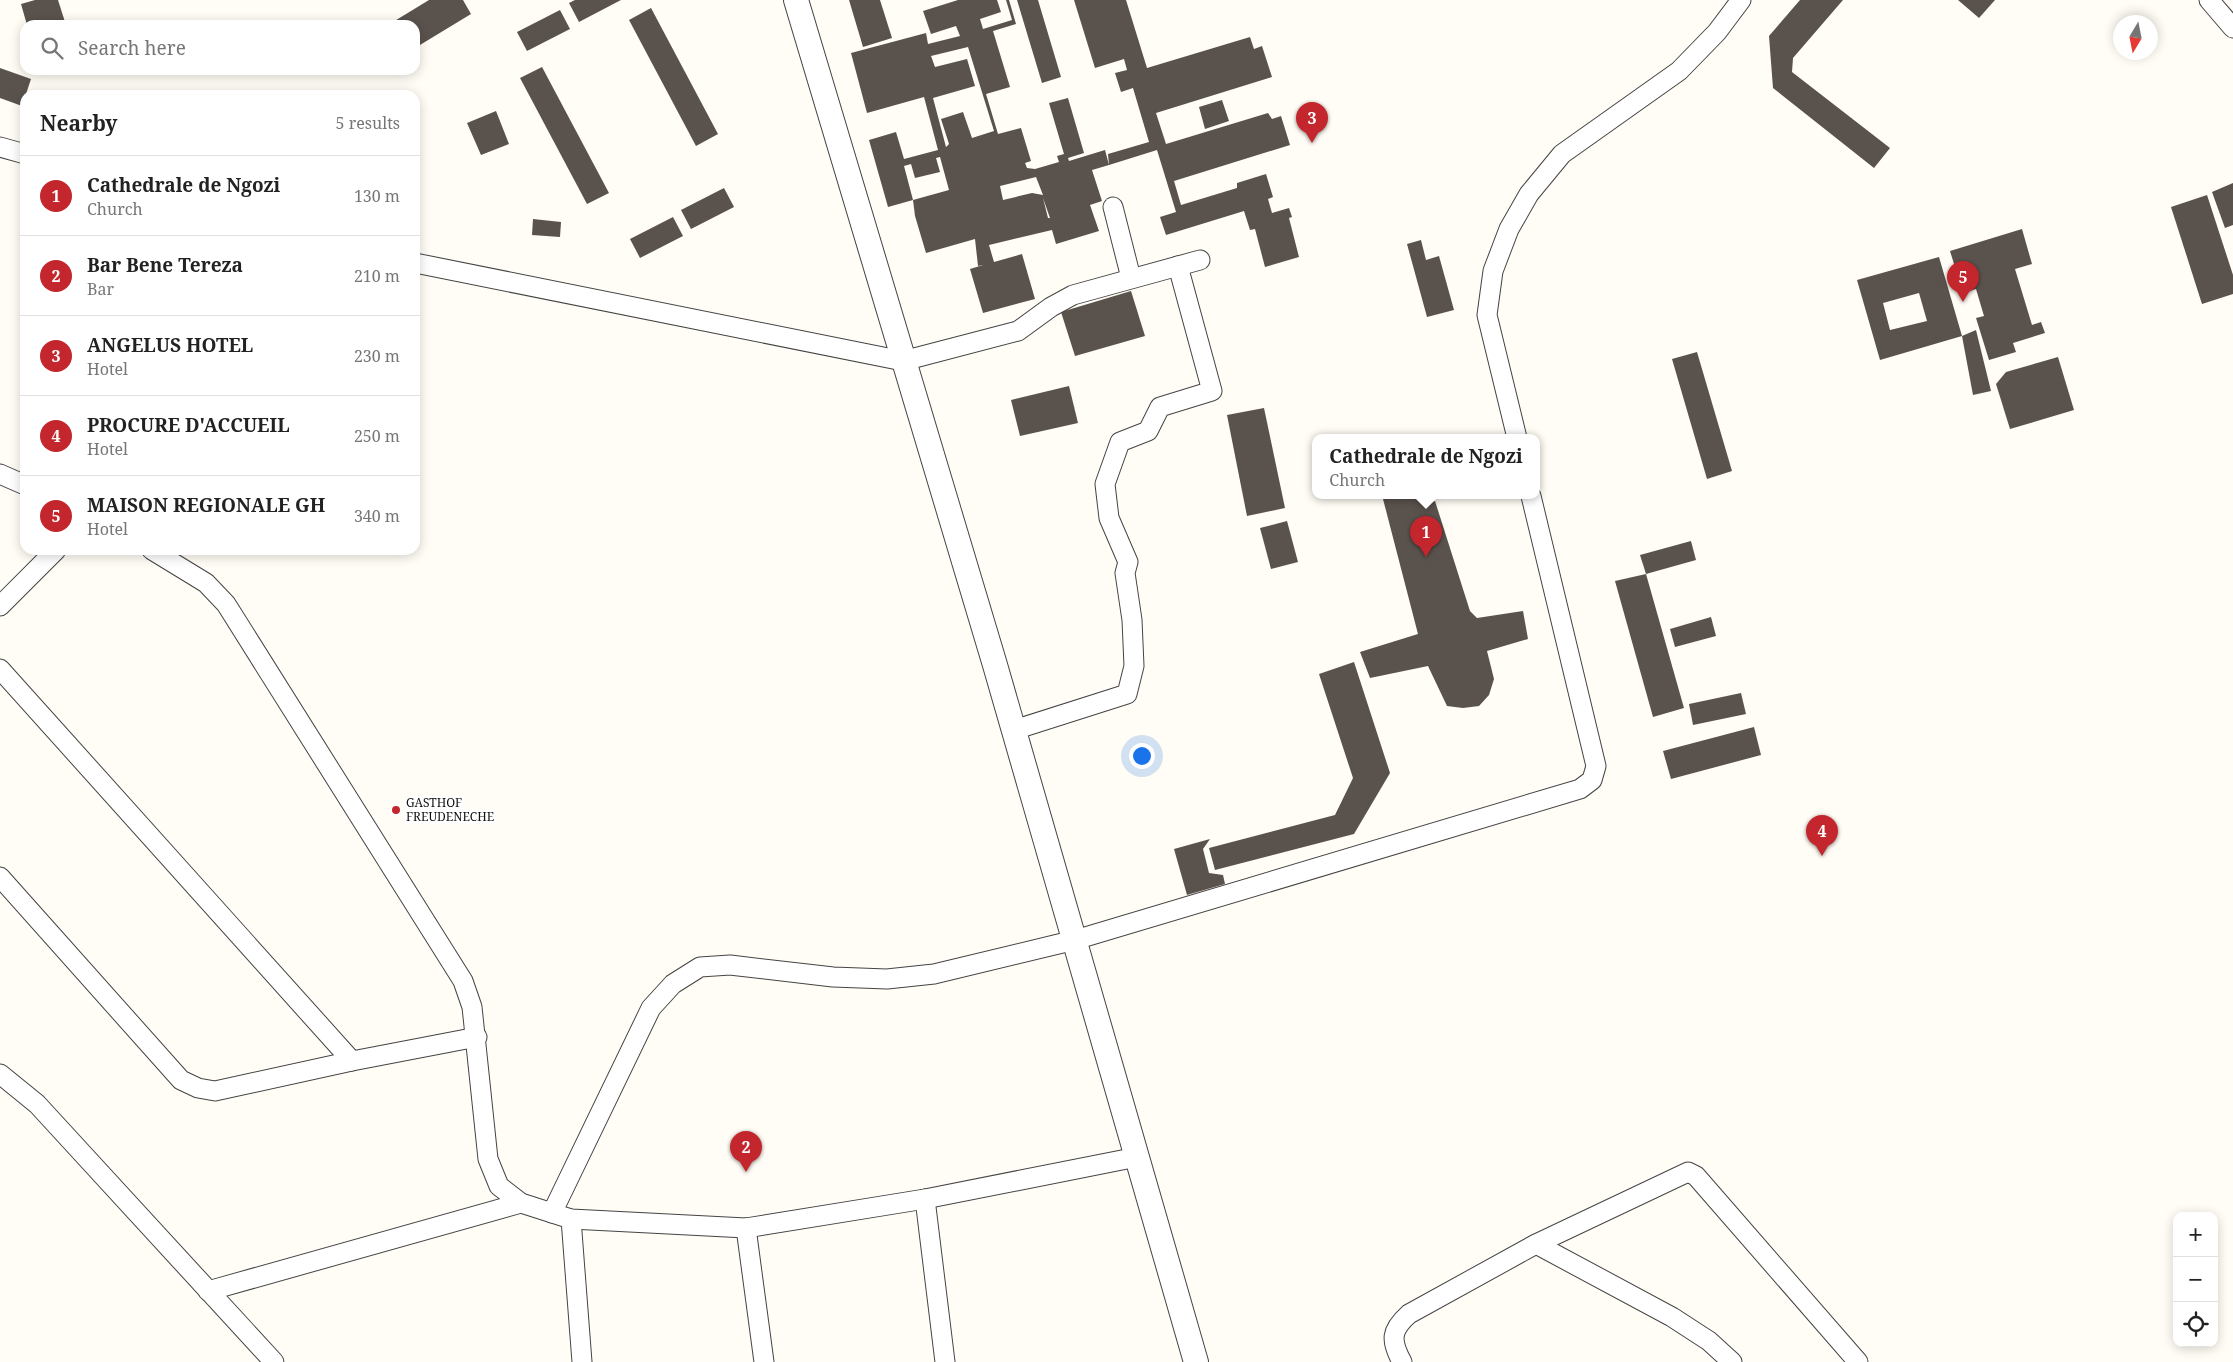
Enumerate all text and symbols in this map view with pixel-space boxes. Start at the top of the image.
north arrow [2113,15,2158,60]
search box [20,20,420,75]
icon: search [38,34,66,62]
text: Search here [78,35,186,61]
pin: 3 [1296,102,1328,143]
text: Nearby [40,109,118,137]
text: 5 results [336,112,400,134]
text: Cathedrale de Ngozi [87,172,280,198]
text: 1 [51,185,61,207]
text: 130 m [354,185,400,207]
text: Church [87,198,143,220]
text: Bar Bene Tereza [87,252,243,278]
pin: 5 [1947,261,1979,302]
text: 2 [51,265,61,287]
text: 210 m [354,265,400,287]
text: Bar [87,278,114,300]
text: ANGELUS HOTEL [87,332,253,358]
text: 3 [51,345,61,367]
text: 230 m [354,345,400,367]
text: Hotel [87,358,128,380]
text: PROCURE D'ACCUEIL [87,412,290,438]
text: 4 [51,425,61,447]
text: 250 m [354,425,400,447]
popup [1312,434,1540,499]
text: Hotel [87,438,128,460]
text: Cathedrale de Ngozi [1329,443,1523,469]
text: Church [1329,469,1385,491]
text: MAISON REGIONALE GH [87,492,325,518]
text: 5 [51,505,61,527]
text: 340 m [354,505,400,527]
pin: 1 [1410,516,1442,557]
text: Hotel [87,518,128,540]
your location [1129,743,1155,769]
place label: GASTHOF FREUDENECHE [406,794,494,825]
marker: GASTHOF FREUDENECHE [390,804,402,816]
pin: 4 [1806,815,1838,856]
pin: 2 [730,1131,762,1172]
map controls [2173,1212,2218,1347]
button: + [2173,1212,2218,1257]
button: − [2173,1257,2218,1302]
button: locate [2173,1302,2218,1347]

